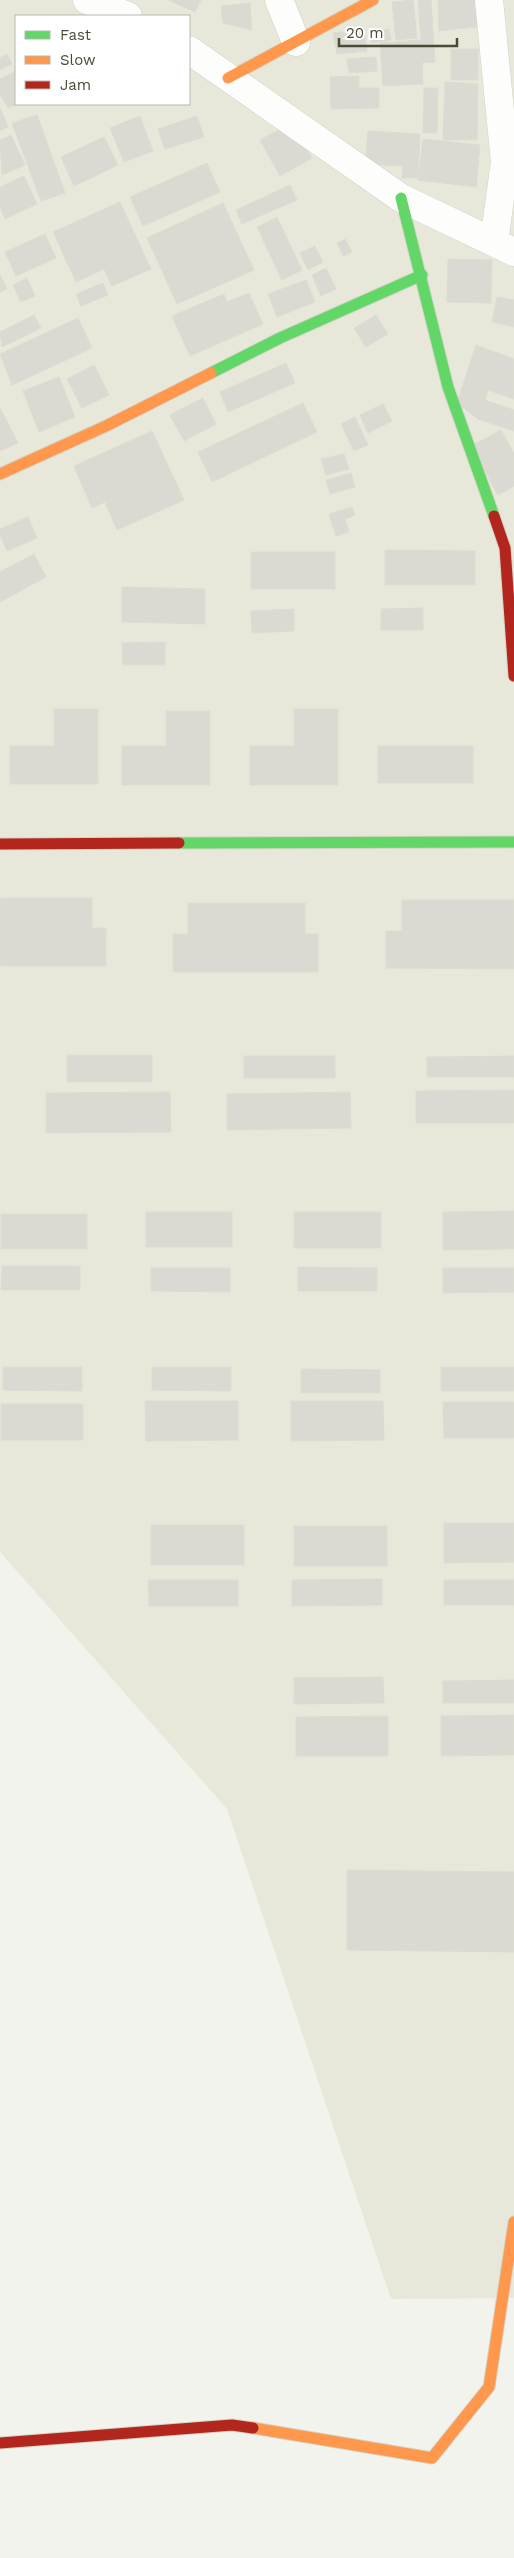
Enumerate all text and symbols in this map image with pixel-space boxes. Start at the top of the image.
legend [15,15,190,105]
scale bar [339,15,456,47]
text: 20 m [346,24,384,42]
text: Fast [60,26,92,44]
text: Slow [60,51,96,69]
text: Jam [60,76,91,94]

